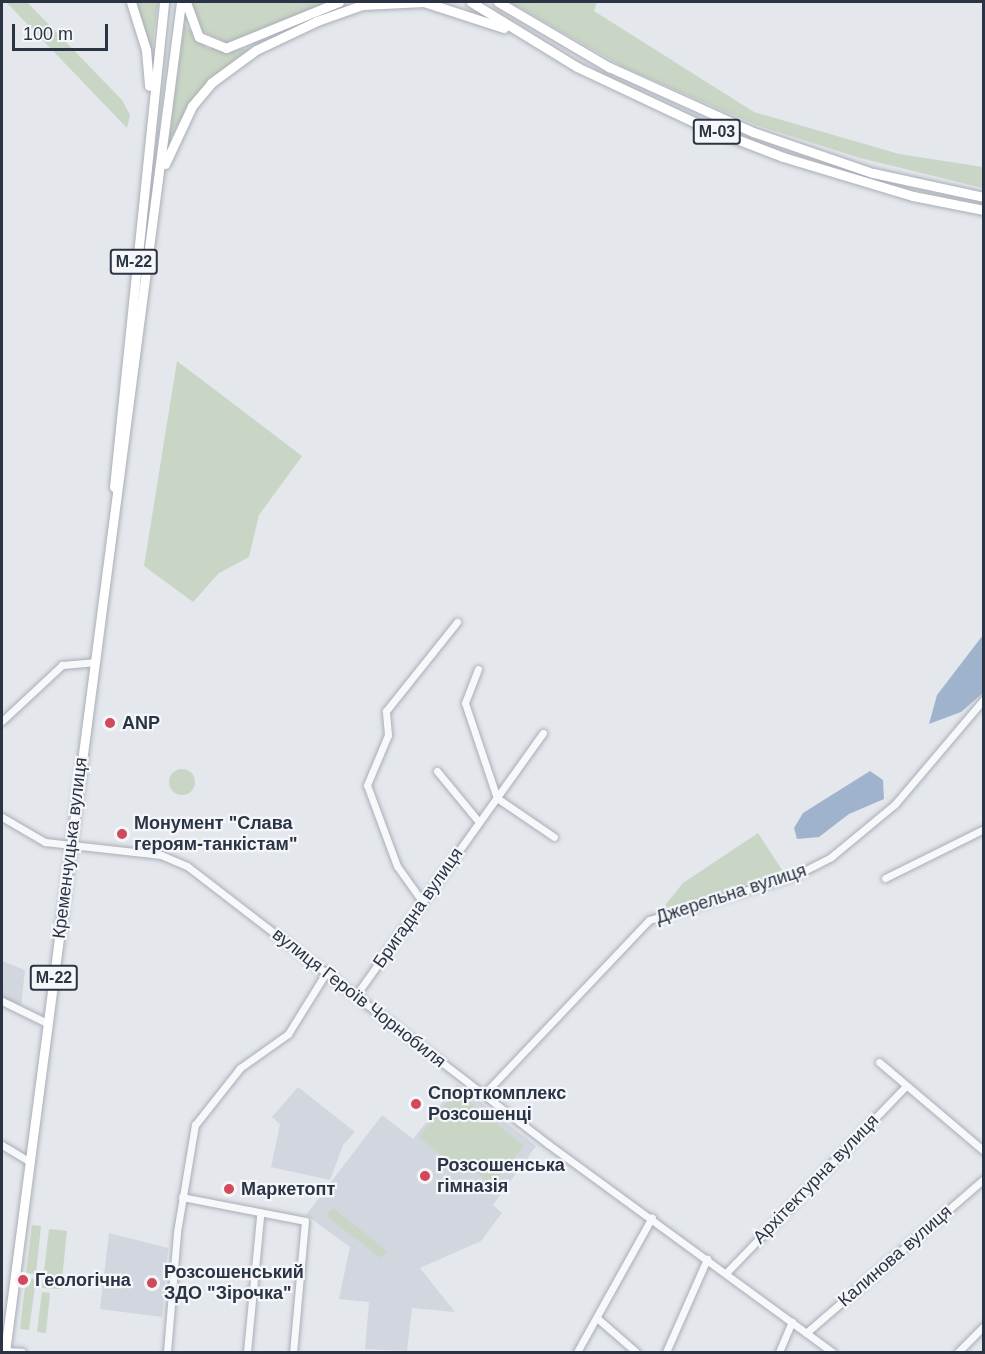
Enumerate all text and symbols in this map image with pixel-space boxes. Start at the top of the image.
scale bar [15,12,111,50]
text: 100 m [23,24,73,44]
road number: М-03 [692,119,742,145]
road number: М-22 [108,249,160,275]
place label: ANP [122,712,160,734]
marker: ANP [103,716,117,730]
street label: Кременчуцька вулиця [48,756,92,940]
place label: Монумент "Слава героям-танкістам" [134,813,297,856]
marker: Монумент "Слава героям-танкістам" [115,827,129,841]
street label: Бригадна вулиця [368,844,468,972]
street label: Джерельна вулиця [653,859,809,929]
street label: вулиця Героїв Чорнобиля [268,924,450,1072]
road number: М-22 [28,965,80,991]
place label: Спорткомплекс Розсошенці [428,1083,566,1126]
marker: Спорткомплекс Розсошенці [409,1097,423,1111]
street label: Архітектурна вулиця [749,1110,883,1248]
place label: Розсошенська гімназія [437,1155,565,1198]
marker: Розсошенська гімназія [418,1169,432,1183]
place label: Маркетопт [241,1178,335,1200]
marker: Маркетопт [222,1182,236,1196]
street label: Калинова вулиця [834,1201,956,1311]
place label: Розсошенський ЗДО "Зірочка" [164,1262,304,1304]
place label: Геологічна [35,1269,131,1291]
marker: Геологічна [16,1273,30,1287]
marker: Розсошенський ЗДО "Зірочка" [145,1276,159,1290]

